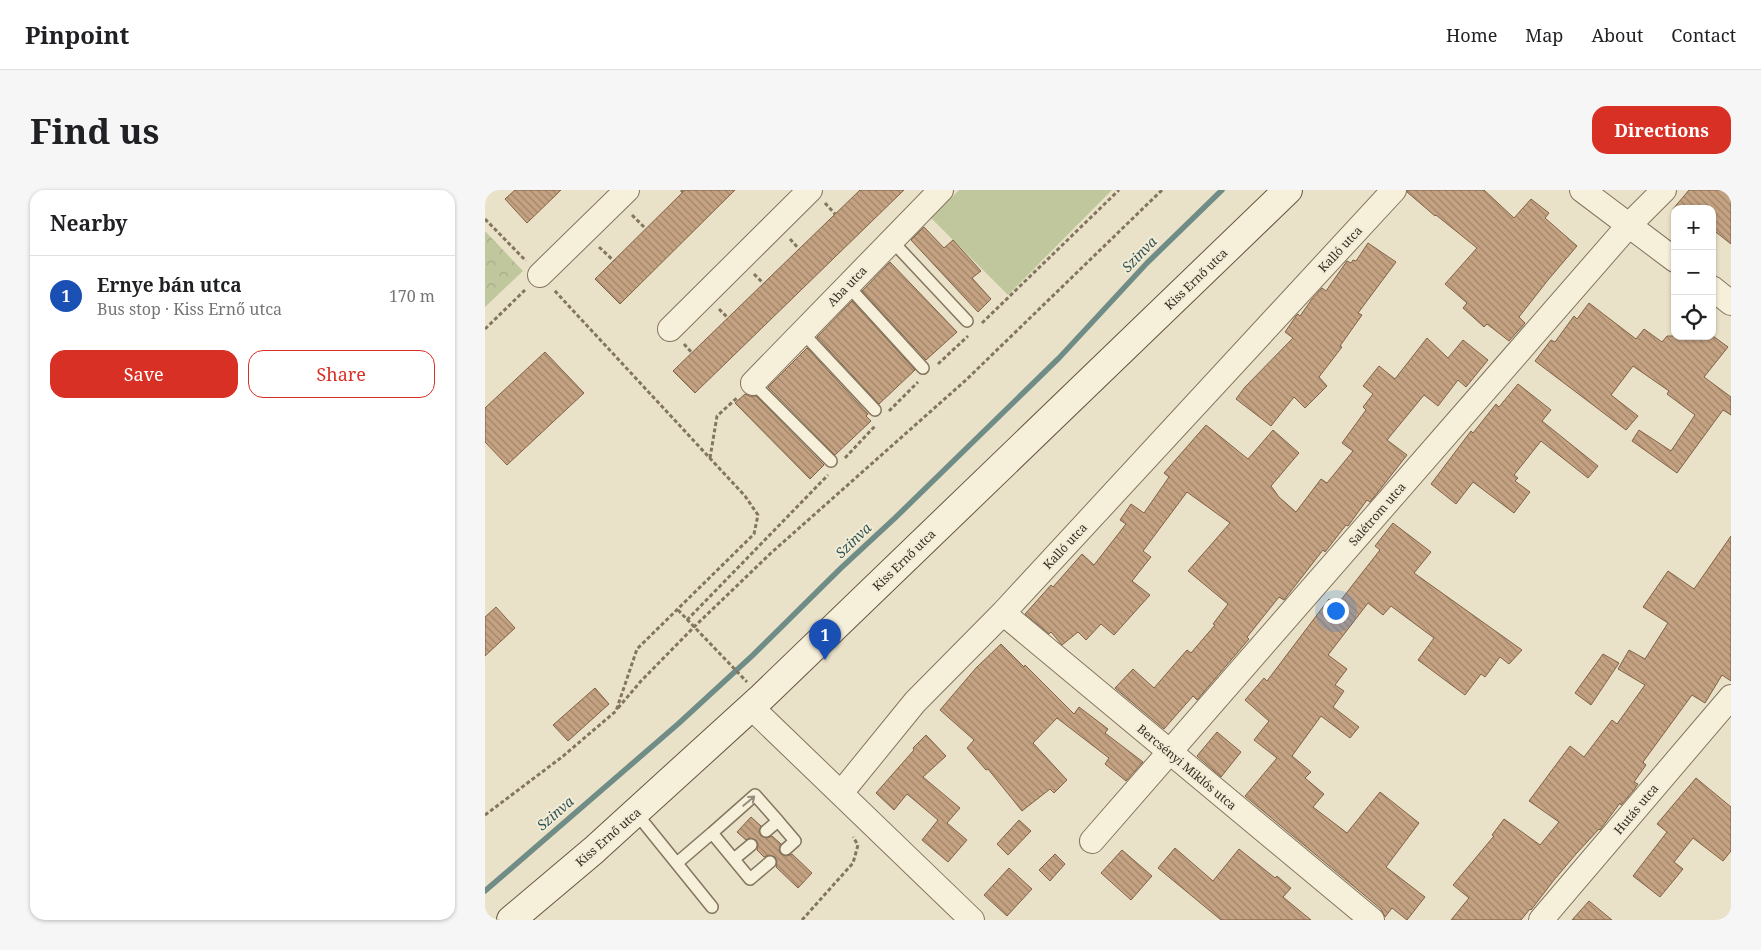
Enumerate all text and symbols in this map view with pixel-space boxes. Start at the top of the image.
text: Pinpoint [25,18,129,51]
text: Home [1446,23,1497,47]
text: Map [1525,23,1563,47]
text: About [1591,23,1643,47]
text: Contact [1671,23,1736,47]
button: Directions [1592,106,1731,154]
text: Find us [30,107,159,154]
map controls [1671,205,1716,340]
button: + [1671,205,1716,250]
text: Nearby [50,209,128,237]
street label: Kalló utca [1314,222,1366,276]
water label: Szinva [1117,231,1161,276]
street label: Kiss Ernő utca [1161,244,1231,313]
button: − [1671,250,1716,295]
street label: Aba utca [823,262,871,310]
text: Ernye bán utca [97,272,242,298]
text: 1 [61,285,71,307]
text: 170 m [389,285,435,307]
button: locate [1671,295,1716,340]
text: Bus stop · Kiss Ernő utca [97,298,282,320]
button: Save [50,350,238,398]
button: Share [248,350,435,398]
street label: Salétrom utca [1345,478,1410,549]
water label: Szinva [831,518,876,562]
street label: Kalló utca [1039,519,1091,573]
street label: Kiss Ernő utca [869,525,939,594]
your location [1323,598,1349,624]
pin: 1 [809,619,841,660]
street label: Bercsényi Miklós utca [1134,720,1240,814]
street label: Hutás utca [1610,780,1662,838]
water label: Szinva [533,791,578,834]
one-way arrow [742,795,755,807]
street label: Kiss Ernő utca [572,804,645,870]

